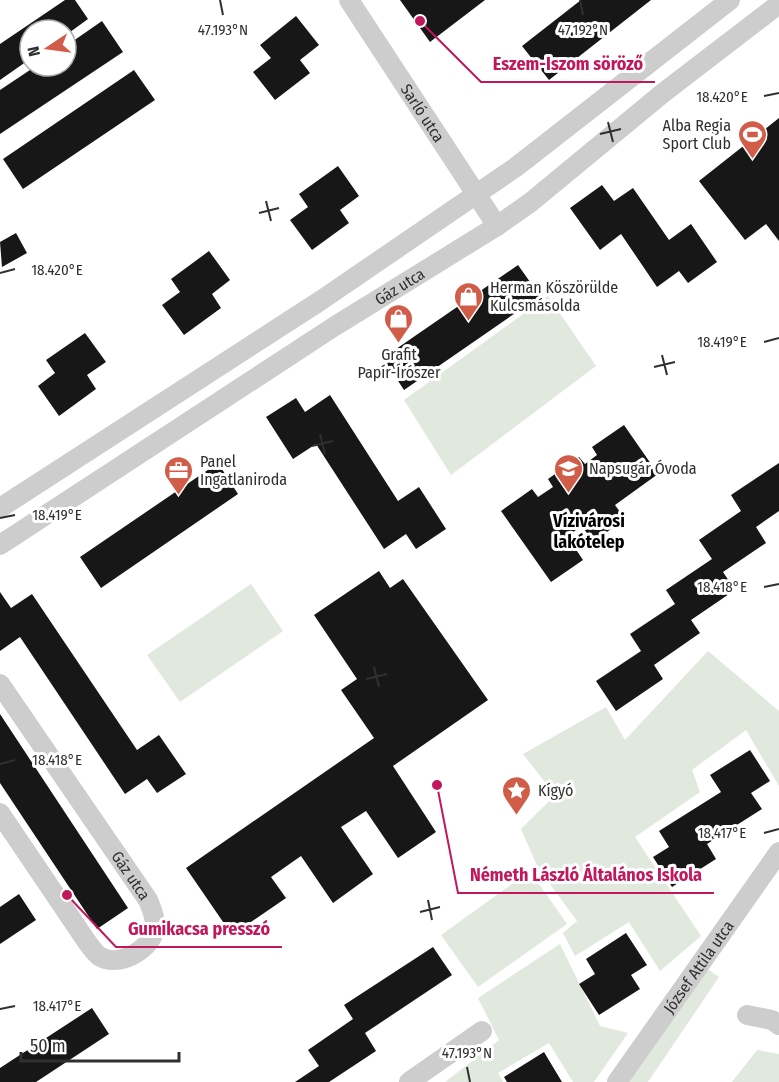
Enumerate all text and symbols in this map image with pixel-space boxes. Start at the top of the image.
north arrow [18,18,78,78]
text: 47.193°N [198,21,248,39]
text: 47.192°N [558,21,608,39]
text: N [24,44,44,58]
callout: Eszem-Iszom söröző [481,46,655,82]
text: Eszem-Iszom söröző [493,53,644,75]
street label: Sarló utca [397,80,449,146]
text: 18.420°E [696,88,748,106]
place label: Alba Regia Sport Club [662,116,731,153]
sports icon: Alba Regia Sport Club [736,118,768,160]
text: 18.420°E [31,261,83,279]
street label: Gáz utca [371,264,428,309]
place label: Herman Köszörülde Kulcsmásolda [490,278,618,315]
shop icon: Herman Köszörülde Kulcsmásolda [453,280,485,322]
shop icon: Grafit Papír-Írószer [383,302,415,344]
text: 18.419°E [697,333,747,351]
place label: Grafit Papír-Írószer [357,345,441,382]
place label: Panel Ingatlaniroda [200,452,287,489]
school or university icon: Napsugár Óvoda [552,452,584,494]
office icon: Panel Ingatlaniroda [163,454,195,496]
place label: Napsugár Óvoda [589,459,697,478]
text: 18.419°E [32,506,82,524]
district label: Vízivárosi lakótelep [552,510,625,553]
text: 18.418°E [697,578,747,596]
text: 18.418°E [32,751,82,769]
place icon: Kígyó [501,774,533,816]
place label: Kígyó [538,781,574,800]
text: 18.417°E [698,824,746,842]
street label: Gáz utca [108,847,155,904]
callout: Németh László Általános Iskola [458,857,714,893]
text: Németh László Általános Iskola [470,863,702,886]
callout: Gumikacsa presszó [116,911,282,947]
street label: József Attila utca [659,917,737,1017]
text: Gumikacsa presszó [128,918,270,940]
text: 18.417°E [33,997,81,1015]
scale bar [21,1025,178,1063]
text: 50 m [30,1035,66,1057]
text: 47.193°N [442,1044,492,1062]

